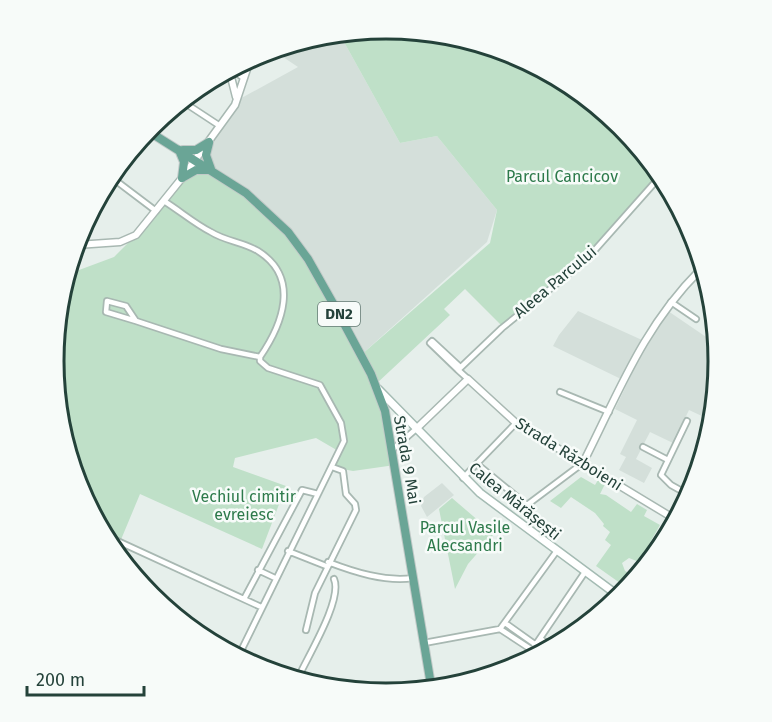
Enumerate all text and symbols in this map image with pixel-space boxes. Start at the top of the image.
park label: Parcul Cancicov [506,167,618,186]
street label: Aleea Parcului [510,242,600,322]
road number: DN2 [318,302,360,326]
street label: Strada Războieni [512,413,626,495]
street label: Strada 9 Mai [390,414,424,506]
street label: Calea Mărășești [465,458,565,545]
park label: Vechiul cimitir evreiesc [192,487,297,524]
park label: Parcul Vasile Alecsandri [420,518,510,555]
scale bar [27,659,144,697]
text: 200 m [36,669,85,691]

